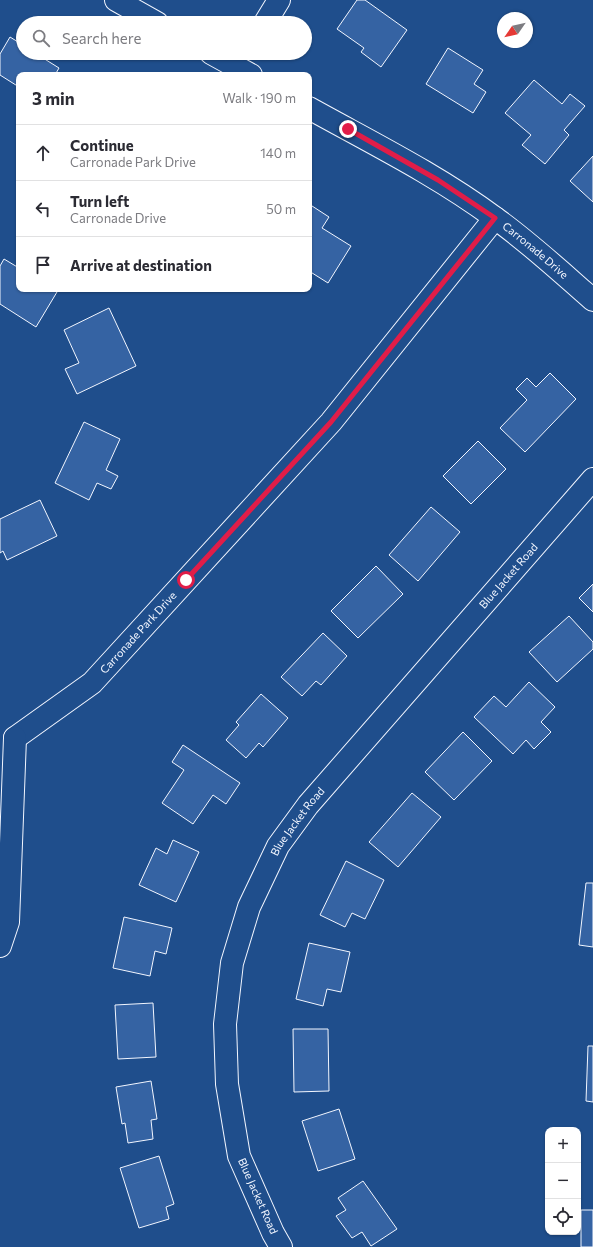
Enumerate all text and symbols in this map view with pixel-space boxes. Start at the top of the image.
north arrow [497,12,533,48]
search box [16,16,312,60]
icon: search [30,27,52,49]
text: Search here [62,29,141,47]
text: 3 min [32,88,75,109]
text: Walk · 190 m [222,90,296,106]
route end [339,120,357,138]
text: Continue [70,136,134,154]
icon: ahead [32,142,54,164]
text: 140 m [260,145,296,161]
text: Carronade Park Drive [70,154,196,170]
text: Turn left [70,192,129,210]
icon: left [32,198,54,220]
text: 50 m [266,201,296,217]
text: Carronade Drive [70,210,166,226]
street label: Carronade Drive [500,219,571,281]
icon: arrive [32,254,54,276]
text: Arrive at destination [70,256,212,274]
street label: Blue Jacket Road [476,540,540,611]
route start [177,571,195,589]
street label: Carronade Park Drive [97,588,179,676]
street label: Blue Jacket Road [267,784,327,858]
map controls [545,1127,581,1235]
button: + [545,1127,581,1163]
street label: Blue Jacket Road [235,1156,281,1236]
button: − [545,1163,581,1199]
button: locate [545,1199,581,1235]

